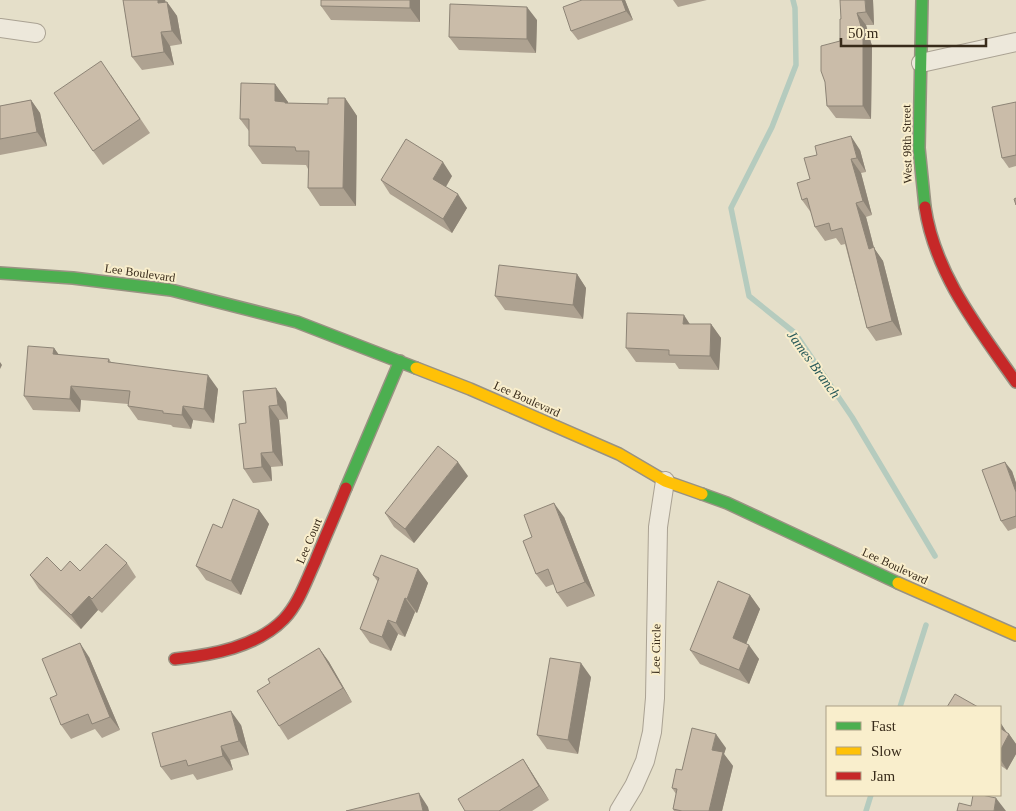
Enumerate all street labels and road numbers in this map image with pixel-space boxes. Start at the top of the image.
street label: West 98th Street [899,104,915,184]
street label: Lee Boulevard [104,261,176,285]
street label: Lee Boulevard [492,378,562,420]
street label: Lee Court [293,515,325,566]
street label: Lee Boulevard [860,545,930,587]
street label: Lee Circle [649,624,663,674]

